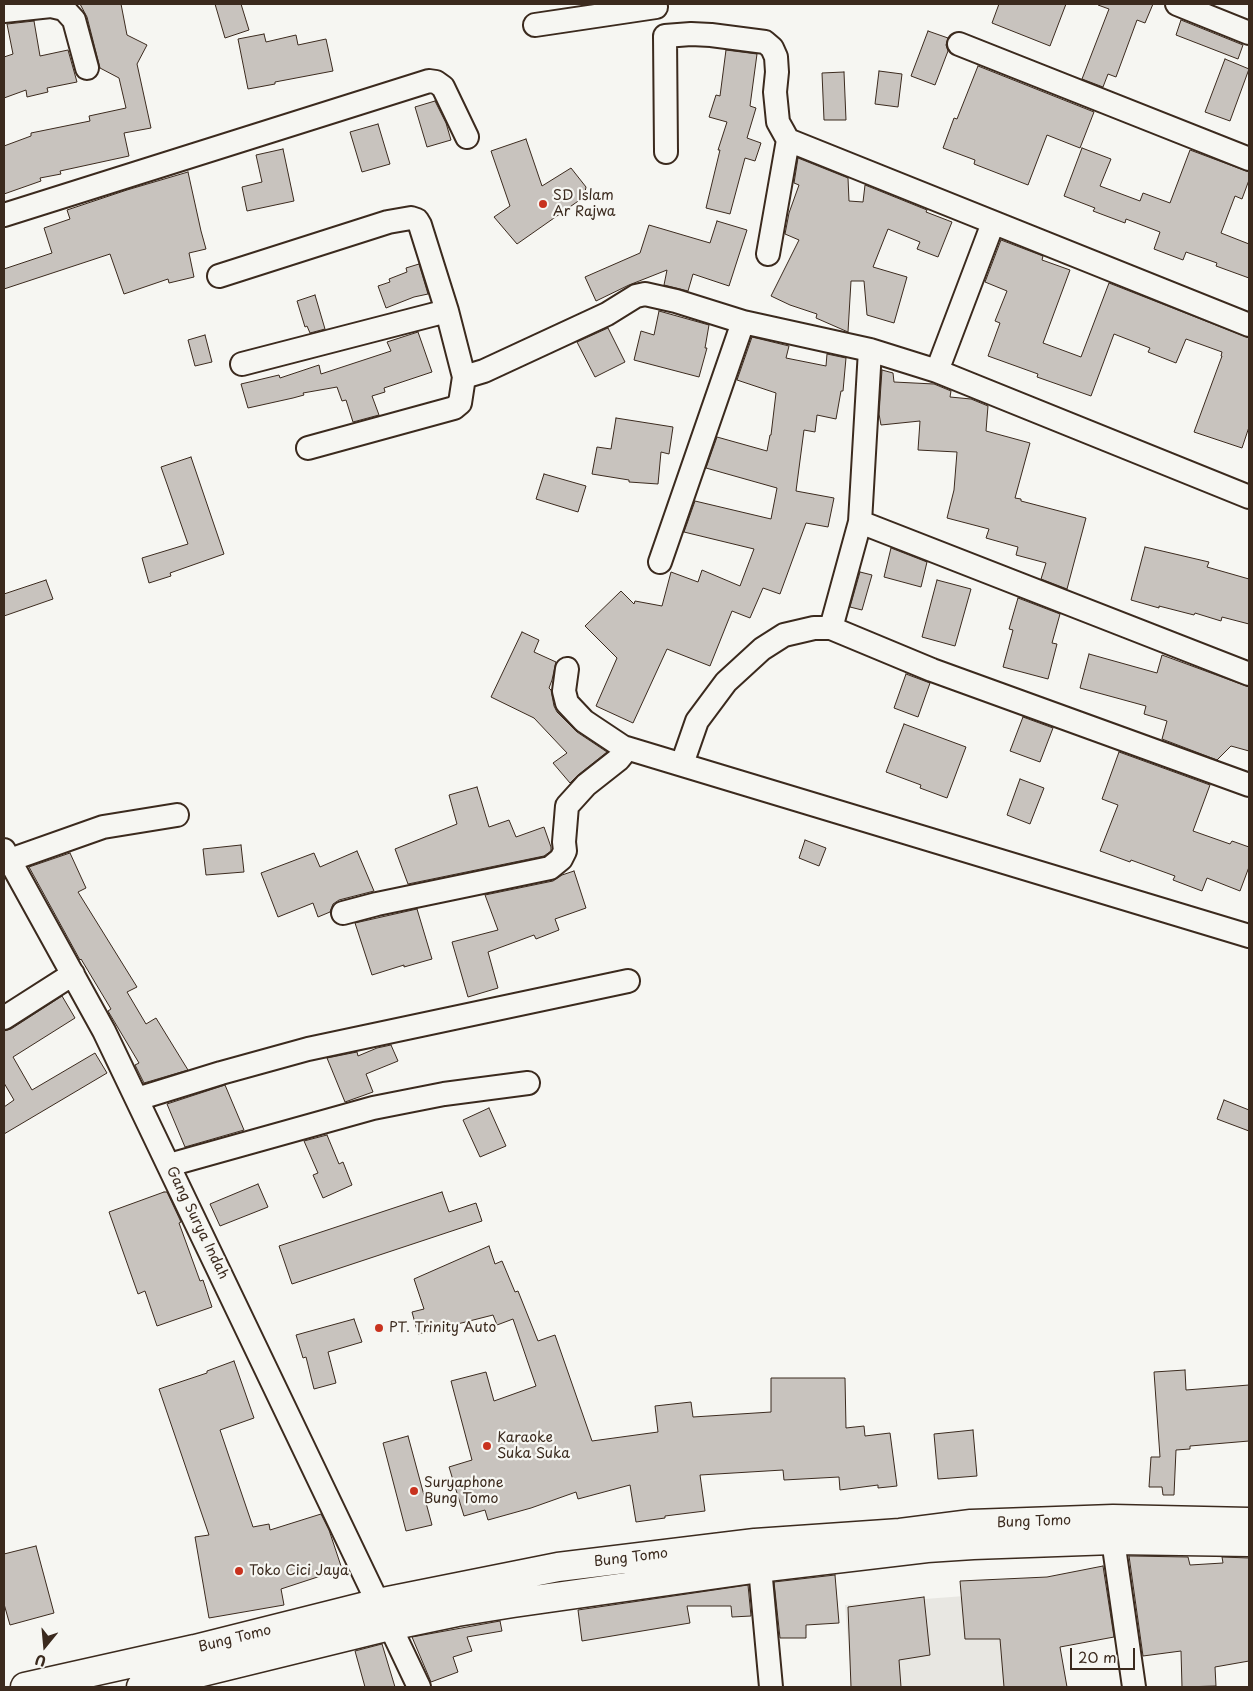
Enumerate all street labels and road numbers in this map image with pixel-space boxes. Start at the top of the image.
street label: Gang Surya Indah [162,1164,232,1282]
street label: Bung Tomo [997,1512,1071,1532]
street label: Bung Tomo [593,1545,669,1571]
street label: Bung Tomo [197,1622,273,1656]

